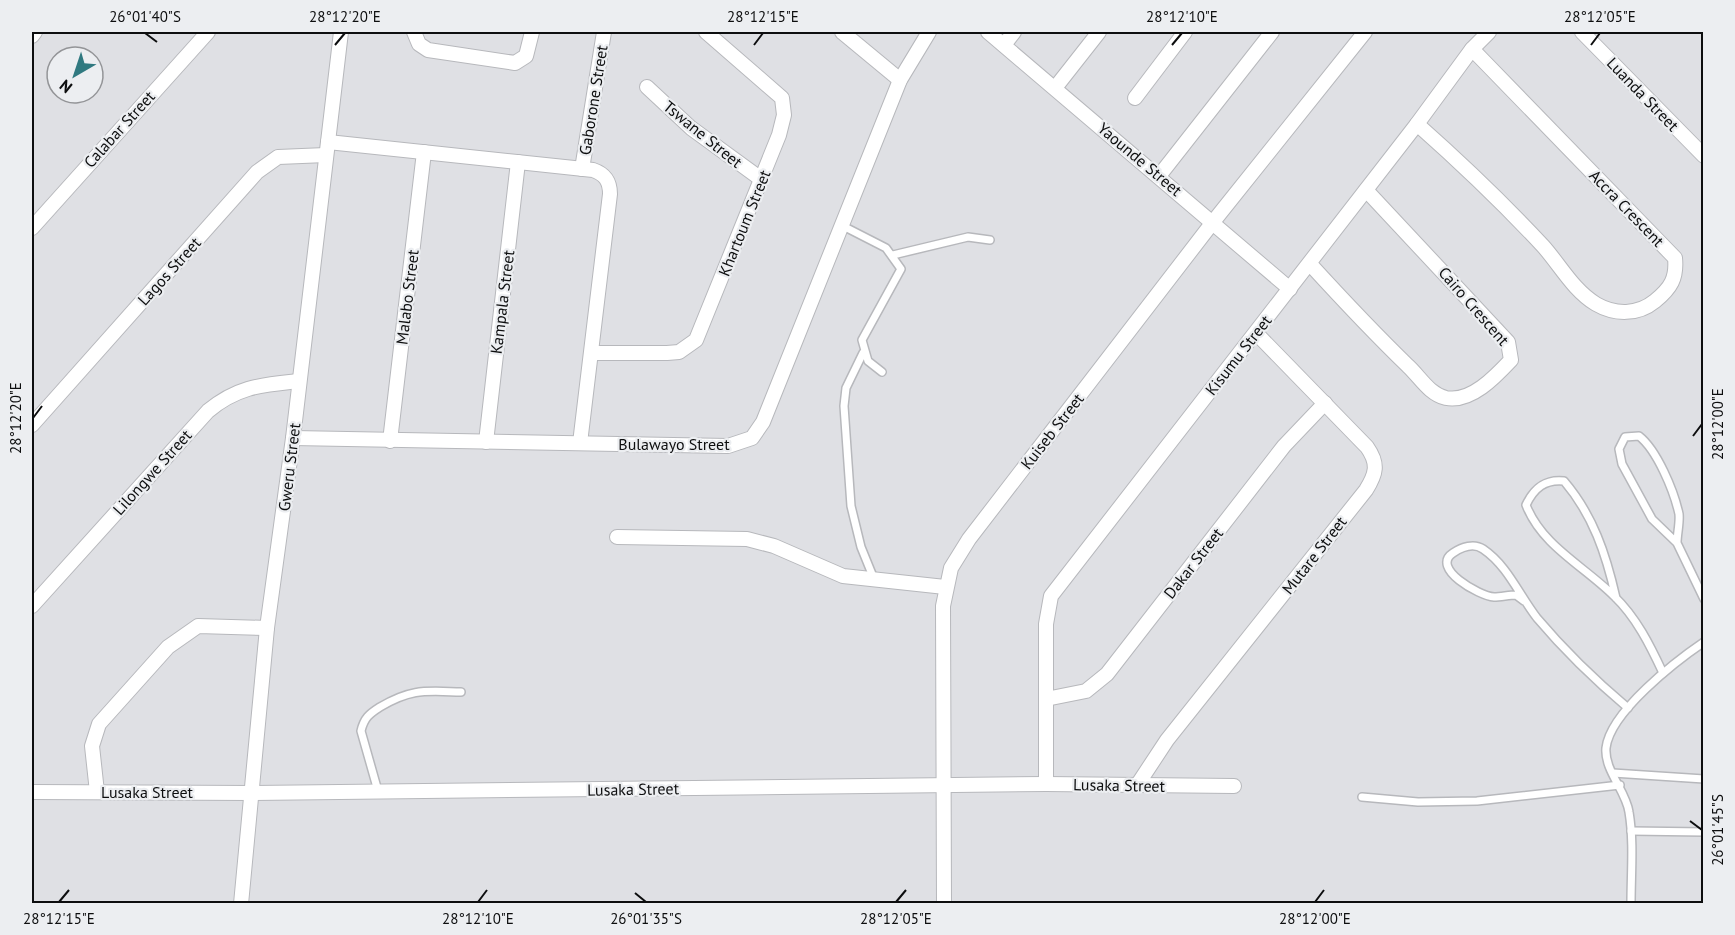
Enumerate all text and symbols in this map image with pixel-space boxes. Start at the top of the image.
text: 26°01'40"S [109,7,181,26]
text: 28°12'20"E [309,7,381,26]
text: 28°12'15"E [727,7,799,26]
text: 28°12'10"E [1146,7,1218,26]
text: 28°12'05"E [1564,7,1636,26]
street label: Gaborone Street [574,43,612,156]
north arrow [45,45,105,105]
street label: Luanda Street [1603,53,1684,136]
text: N [55,76,76,98]
street label: Calabar Street [79,86,159,172]
street label: Tswane Street [660,96,747,172]
street label: Yaounde Street [1094,118,1187,200]
street label: Accra Crescent [1585,165,1669,251]
street label: Khartoum Street [714,166,775,279]
street label: Lagos Street [133,232,205,309]
street label: Malabo Street [391,248,423,346]
street label: Kampala Street [486,248,518,355]
street label: Cairo Crescent [1434,263,1514,350]
street label: Kisumu Street [1201,311,1276,399]
text: 28°12'20"E [6,382,25,454]
text: 28°12'00"E [1708,388,1727,460]
street label: Kuiseb Street [1016,389,1088,473]
street label: Gweru Street [274,421,304,512]
street label: Lilongwe Street [108,425,196,519]
street label: Bulawayo Street [618,434,730,454]
street label: Mutare Street [1277,512,1351,598]
street label: Dakar Street [1159,523,1227,602]
street label: Lusaka Street [1073,774,1166,796]
street label: Lusaka Street [587,778,680,800]
street label: Lusaka Street [101,782,194,802]
text: 26°01'45"S [1708,794,1727,866]
text: 28°12'15"E [23,909,95,928]
text: 28°12'10"E [442,909,514,928]
text: 26°01'35"S [610,909,682,928]
text: 28°12'05"E [860,909,932,928]
text: 28°12'00"E [1279,909,1351,928]

